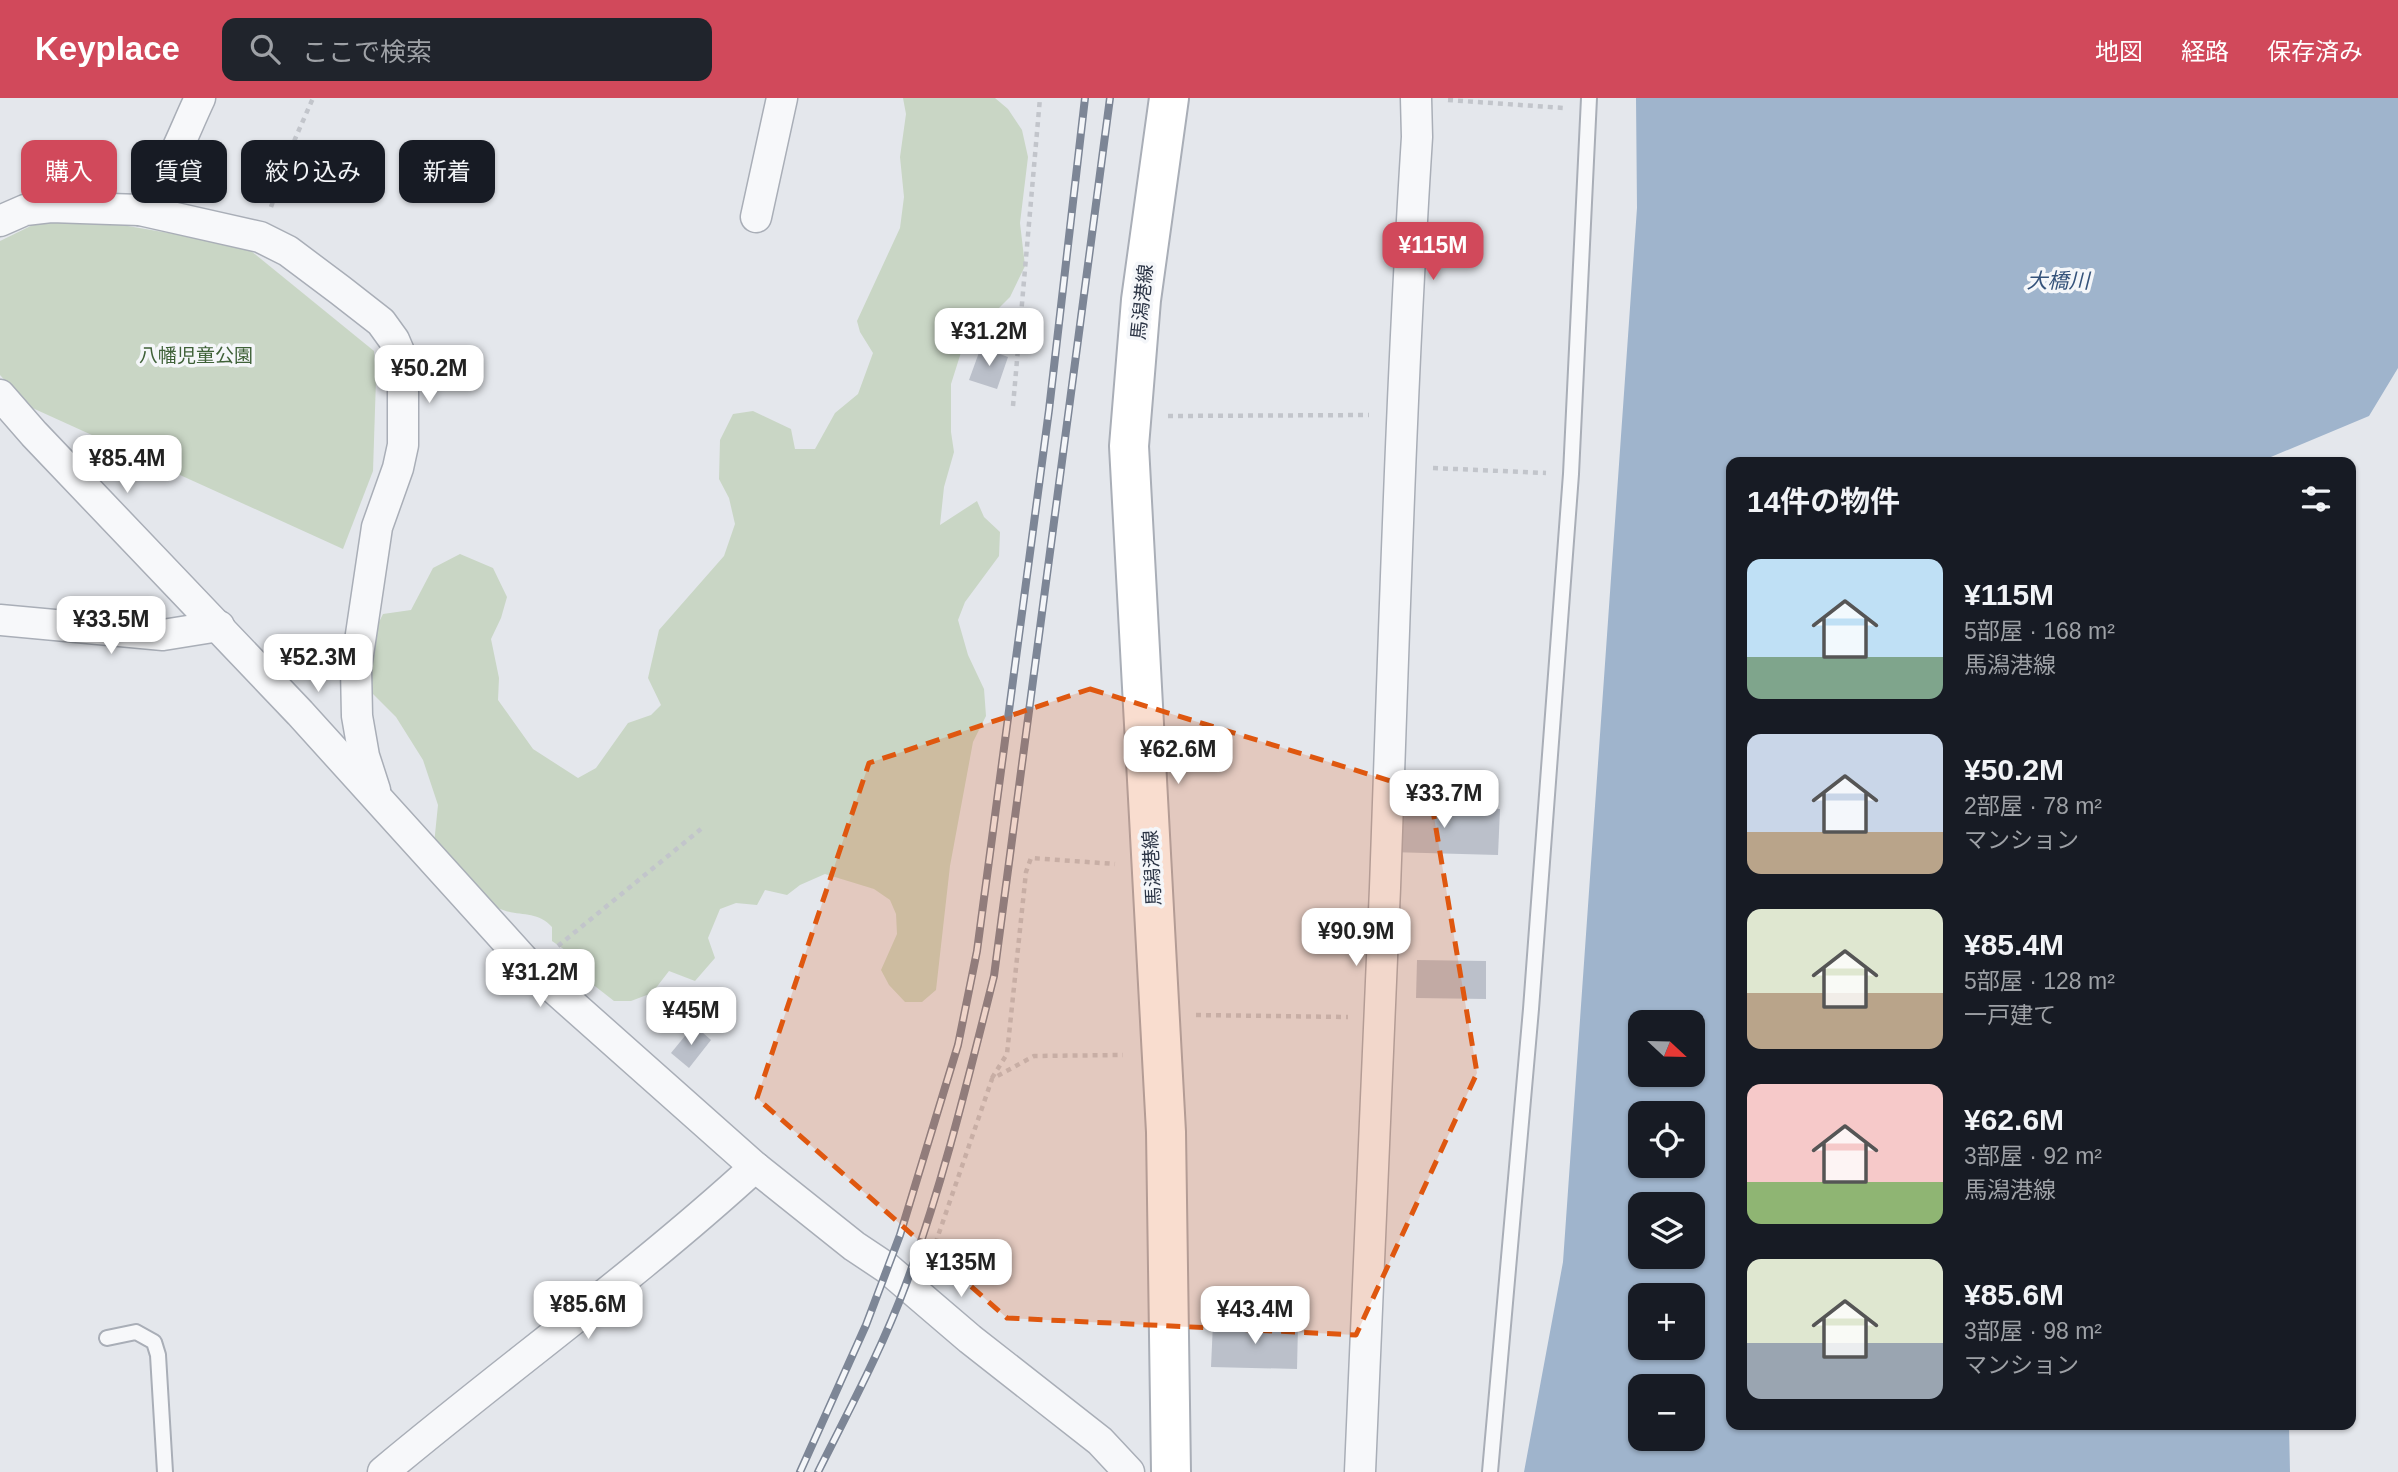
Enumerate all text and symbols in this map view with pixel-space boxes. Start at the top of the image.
search box [222,18,712,81]
text: Keyplace [35,30,180,67]
icon: search [246,30,284,68]
text: ここで検索 [302,37,432,67]
text: 地図 [2095,38,2143,65]
text: 経路 [2181,38,2229,65]
text: 保存済み [2267,38,2363,65]
chip: 購入 [21,140,117,203]
chip: 賃貸 [131,140,227,203]
chip: 絞り込み [241,140,385,203]
chip: 新着 [399,140,495,203]
pin: ¥115M [1384,222,1482,282]
text: ¥115M [1398,232,1468,258]
street label: 馬潟港線 [1128,263,1156,341]
water label: 大橋川 [2027,269,2091,292]
pin: ¥31.2M [932,308,1046,368]
text: ¥31.2M [951,318,1027,344]
park label: 八幡児童公園 [139,345,253,366]
pin: ¥50.2M [372,345,486,405]
text: ¥50.2M [391,355,467,381]
pin: ¥85.4M [70,436,184,495]
text: ¥85.4M [89,445,165,471]
icon: filters [2297,480,2335,518]
text: 14件の物件 [1747,485,1900,518]
text: ¥115M [1964,578,2054,611]
icon: home [1803,587,1887,671]
pin: ¥33.5M [54,596,168,656]
text: ¥33.5M [73,606,149,632]
text: 5部屋 · 168 m² [1964,618,2115,644]
pin: ¥52.3M [261,634,375,694]
text: ¥52.3M [280,644,356,670]
text: 馬潟港線 [1964,652,2056,678]
pin: ¥62.6M [1121,726,1235,786]
text: ¥62.6M [1140,736,1216,762]
text: ¥50.2M [1964,753,2064,786]
icon: home [1803,762,1887,846]
pin: ¥33.7M [1387,770,1501,830]
text: ¥33.7M [1406,780,1482,806]
text: 2部屋 · 78 m² [1964,793,2102,819]
text: マンション [1964,827,2079,853]
street label: 馬潟港線 [1140,829,1164,907]
pin: ¥90.9M [1299,908,1413,968]
text: ¥90.9M [1318,918,1394,944]
text: ¥85.4M [1964,928,2064,961]
icon: home [1803,937,1887,1021]
pin: ¥31.2M [483,950,597,1009]
text: ¥31.2M [502,959,578,985]
text: 5部屋 · 128 m² [1964,968,2115,994]
pin: ¥45M [650,988,732,1047]
text: ¥45M [662,997,720,1023]
text: 一戸建て [1964,1002,2056,1028]
north arrow [1628,1010,1704,1087]
map controls [1628,1010,1705,1451]
button: locate [1628,1101,1705,1178]
text: ¥62.6M [1964,1103,2064,1136]
icon: home [1803,1112,1887,1196]
text: 3部屋 · 92 m² [1964,1143,2102,1169]
text: 馬潟港線 [1964,1177,2056,1203]
button: layers [1628,1192,1705,1269]
pin: ¥135M [912,1240,1010,1299]
text: ¥135M [926,1249,996,1275]
text: ¥85.6M [1964,1278,2064,1311]
pin: ¥85.6M [531,1282,645,1341]
button: + [1628,1283,1705,1360]
pin: ¥43.4M [1198,1286,1312,1346]
icon: home [1803,1287,1887,1371]
text: ¥85.6M [550,1291,626,1317]
text: ¥43.4M [1217,1296,1293,1322]
text: 3部屋 · 98 m² [1964,1318,2102,1344]
text: マンション [1964,1352,2079,1378]
button: − [1628,1374,1705,1451]

